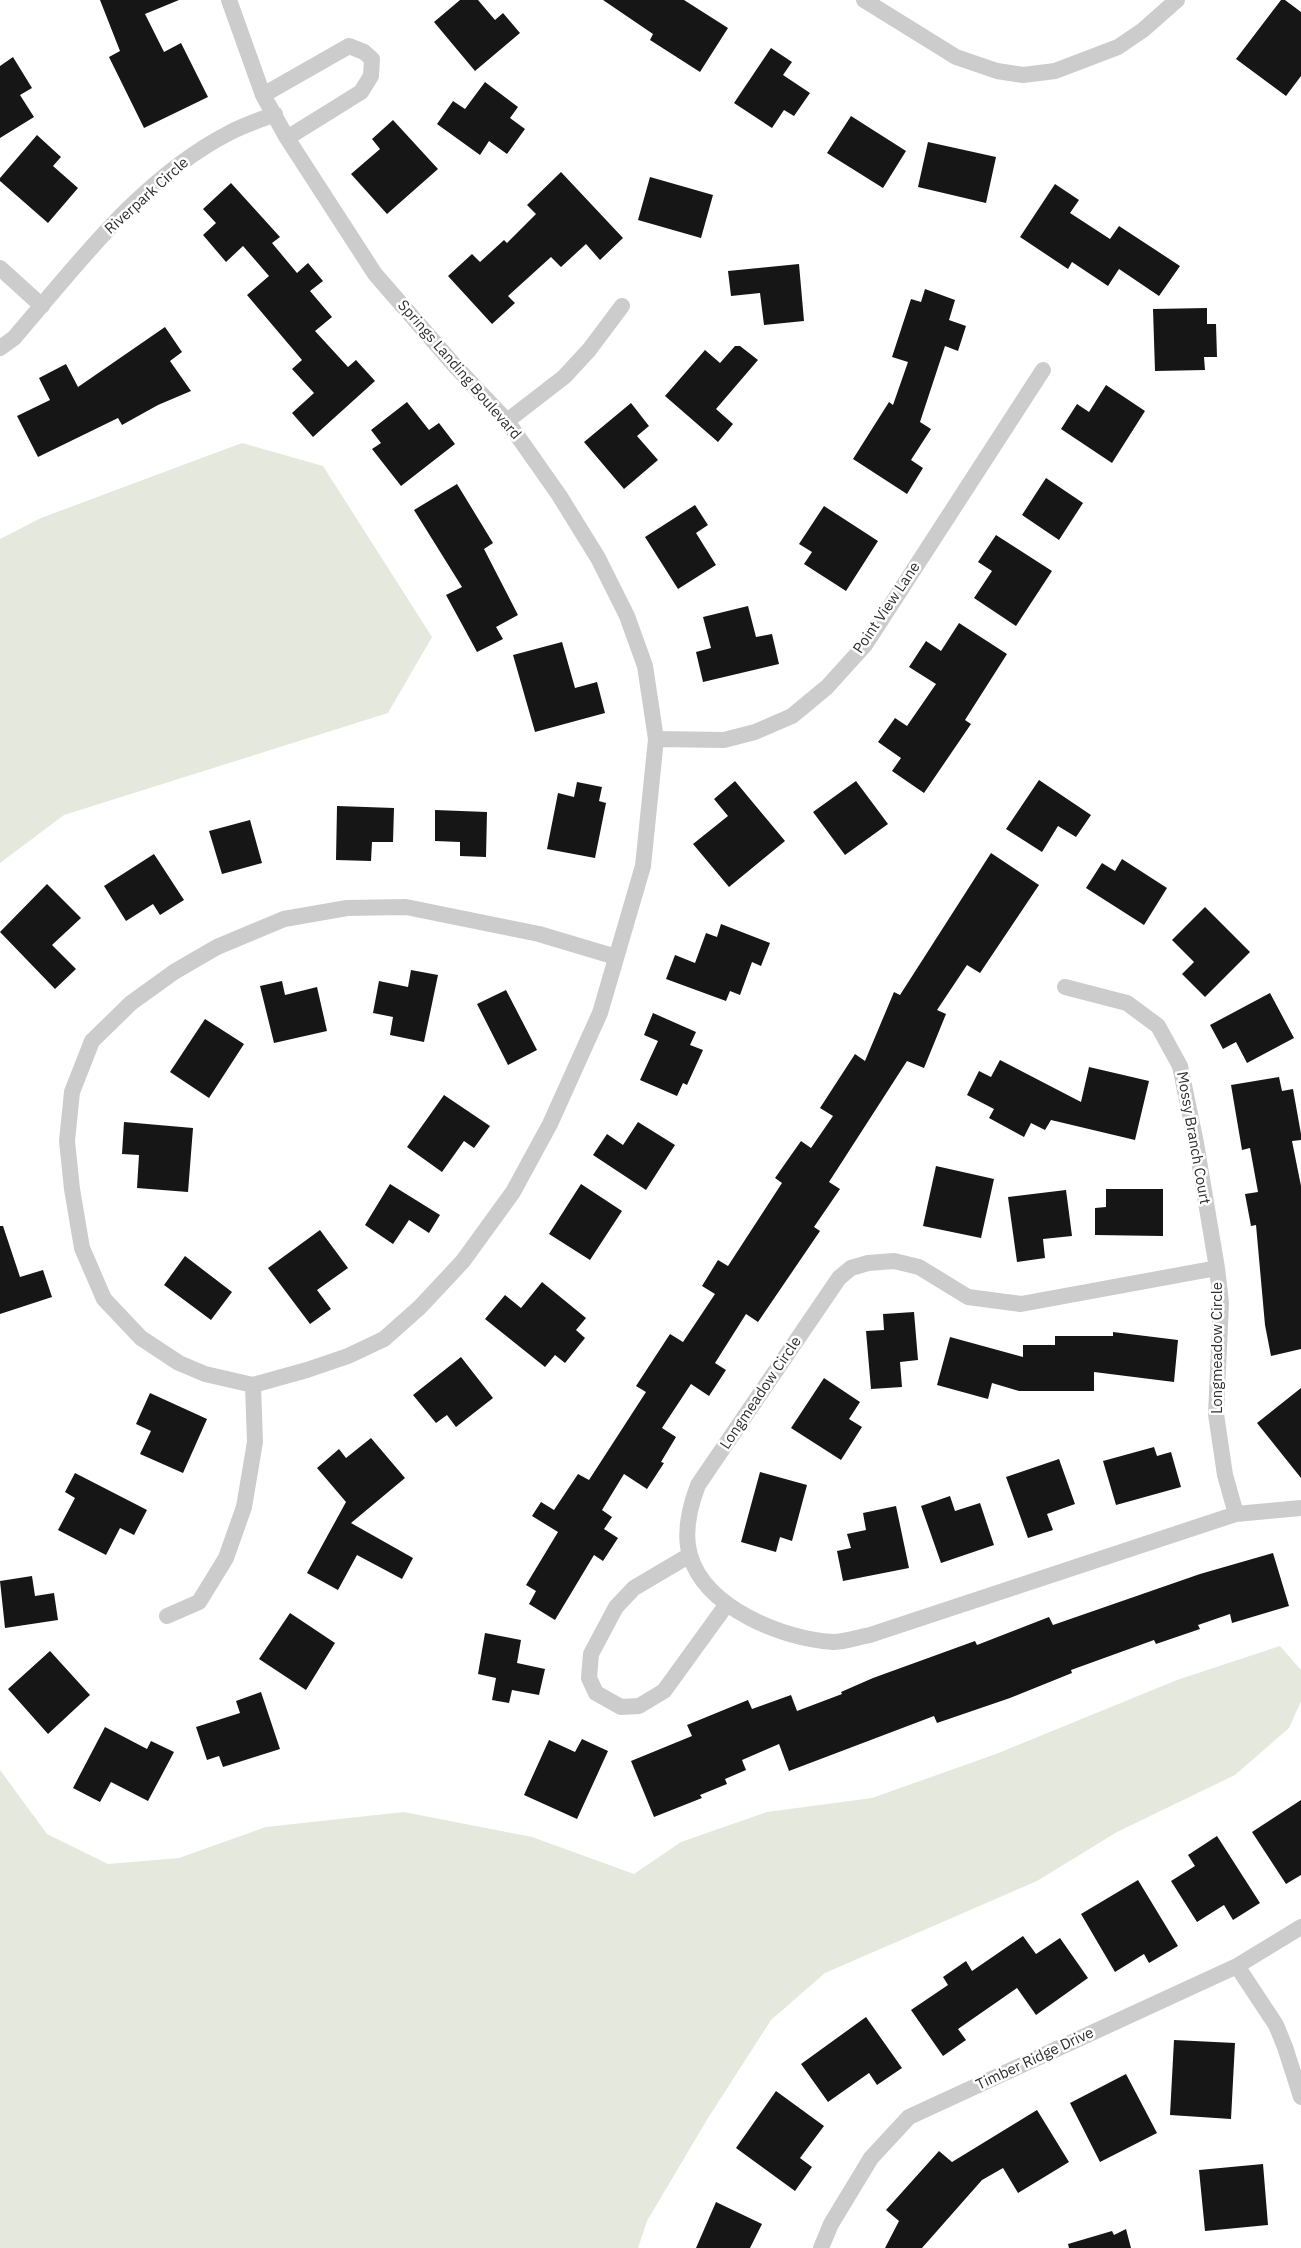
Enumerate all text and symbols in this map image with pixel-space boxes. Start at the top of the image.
street label: Riverpark Circle [101,154,193,238]
street label: Springs Landing Boulevard [394,297,524,443]
street label: Point View Lane [850,559,924,657]
street label: Mossy Branch Court [1172,1070,1214,1206]
street label: Longmeadow Circle [1209,1282,1227,1414]
street label: Longmeadow Circle [717,1333,805,1453]
street label: Timber Ridge Drive [973,2024,1097,2094]

